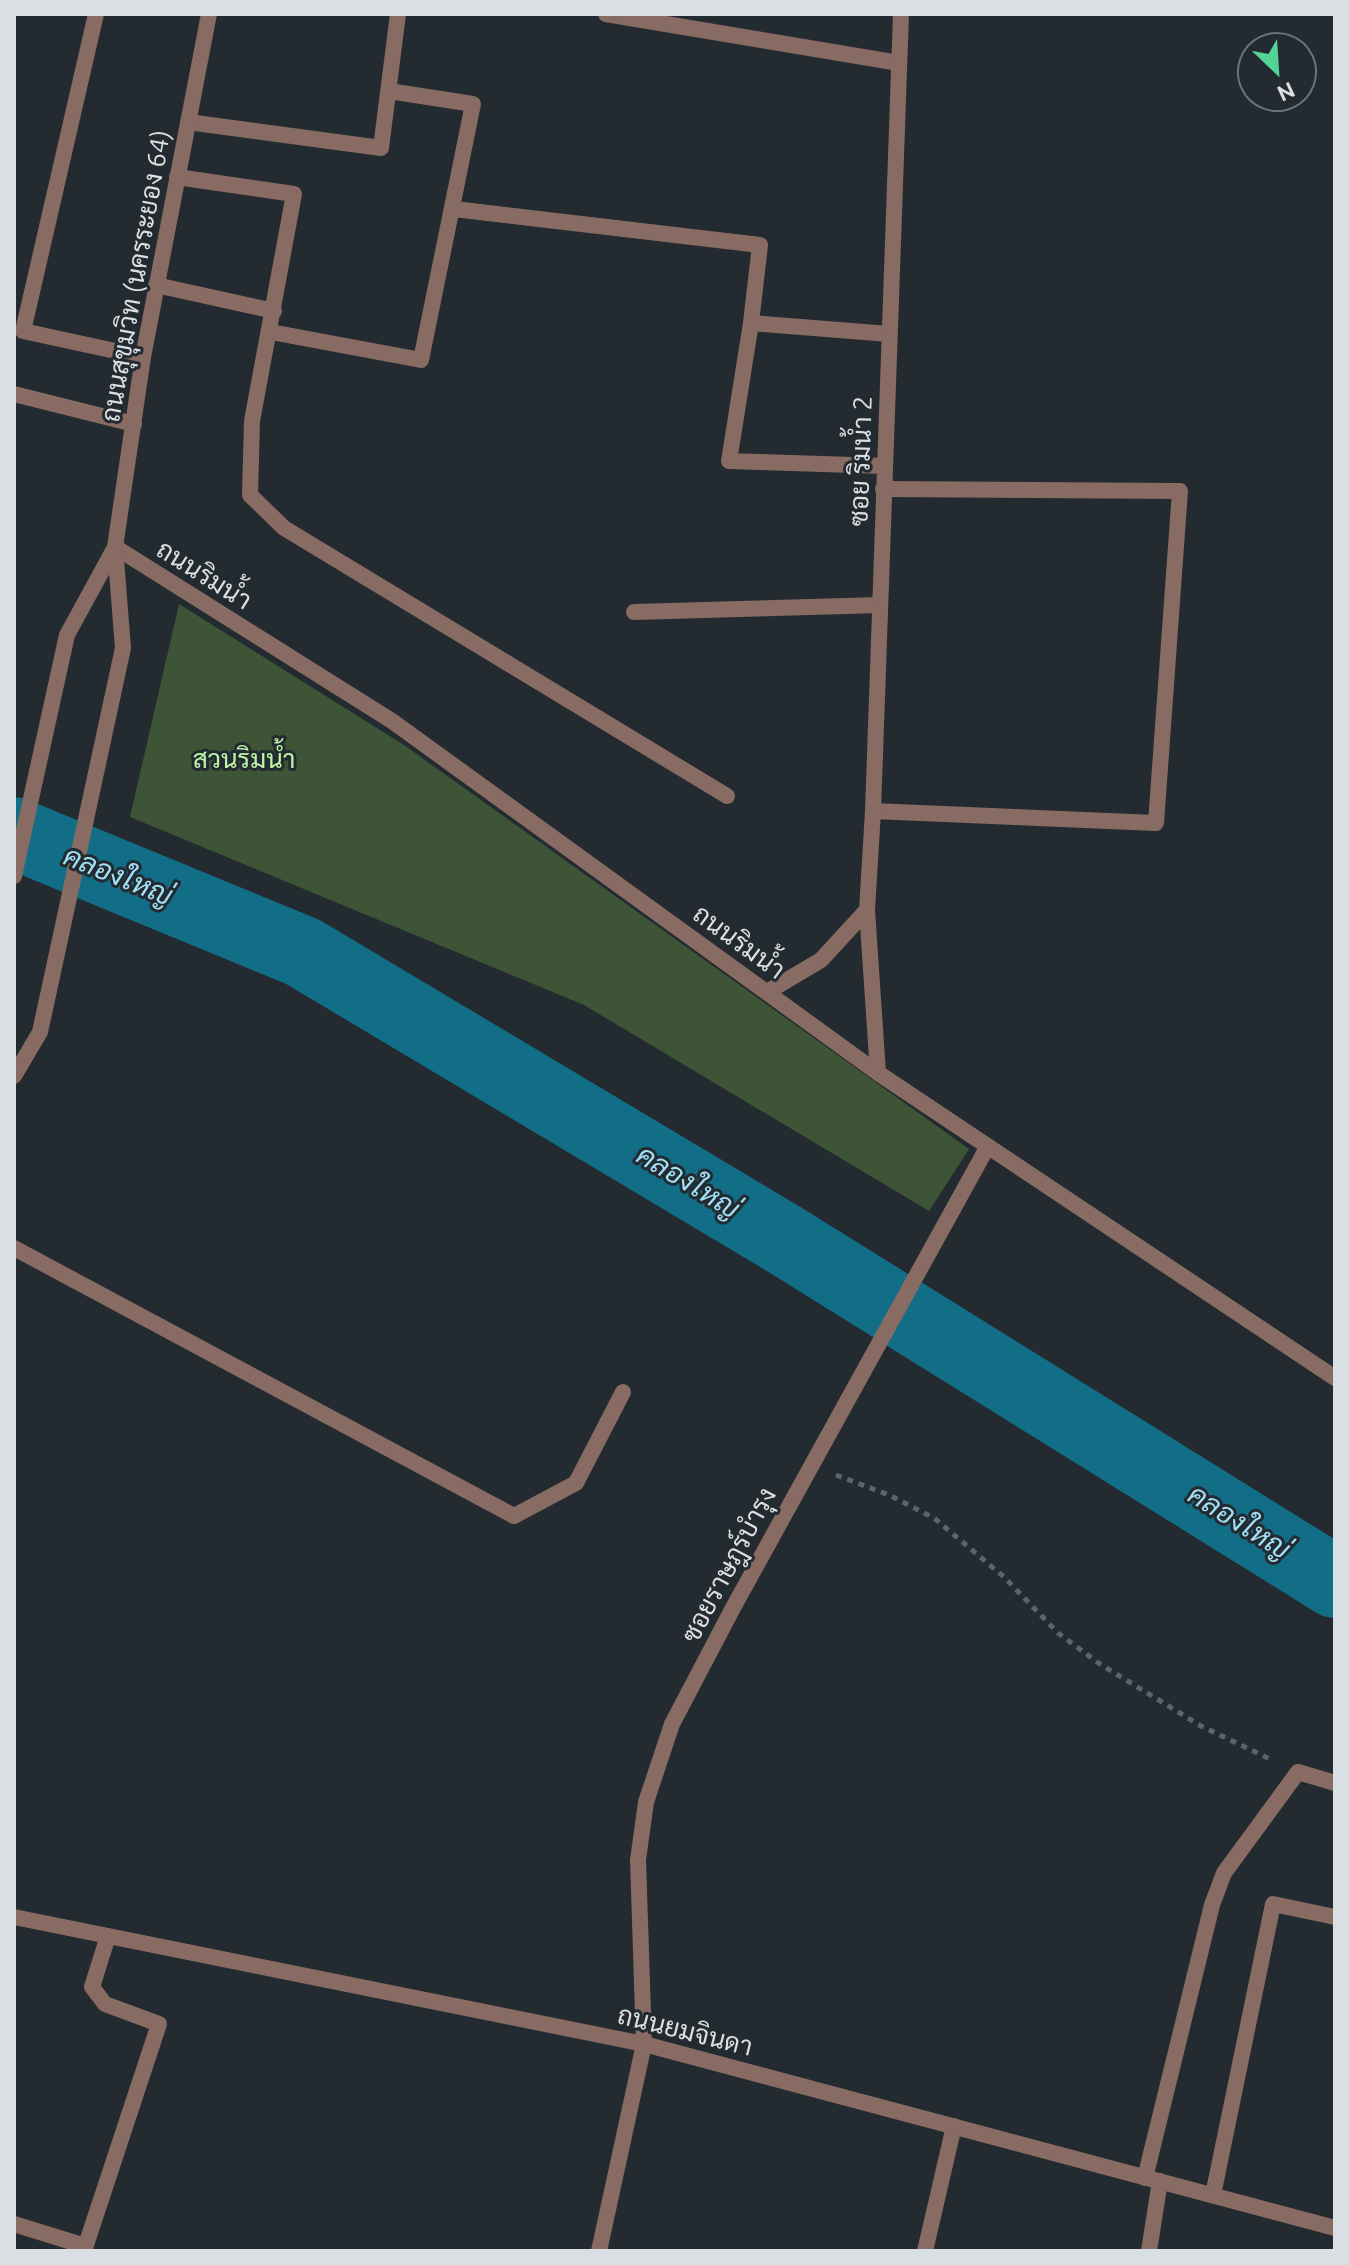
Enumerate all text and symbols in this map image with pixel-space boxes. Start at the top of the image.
north arrow [1237,32,1317,112]
text: N [1274,78,1299,107]
street label: ถนนสุขุมวิท (นครระยอง 64) [95,128,177,424]
street label: ซอย ริมน้ำ 2 [843,395,879,527]
street label: ถนนริมน้ำ [151,534,257,616]
park label: สวนริมน้ำ [193,743,295,775]
water label: คลองใหญ่ [59,839,177,913]
street label: ถนนริมน้ำ [687,898,791,986]
water label: คลองใหญ่ [630,1138,746,1226]
water label: คลองใหญ่ [1182,1477,1296,1567]
street label: ซอยราษฎร์บำรุง [675,1482,783,1648]
street label: ถนนยมจินดา [614,1999,756,2063]

